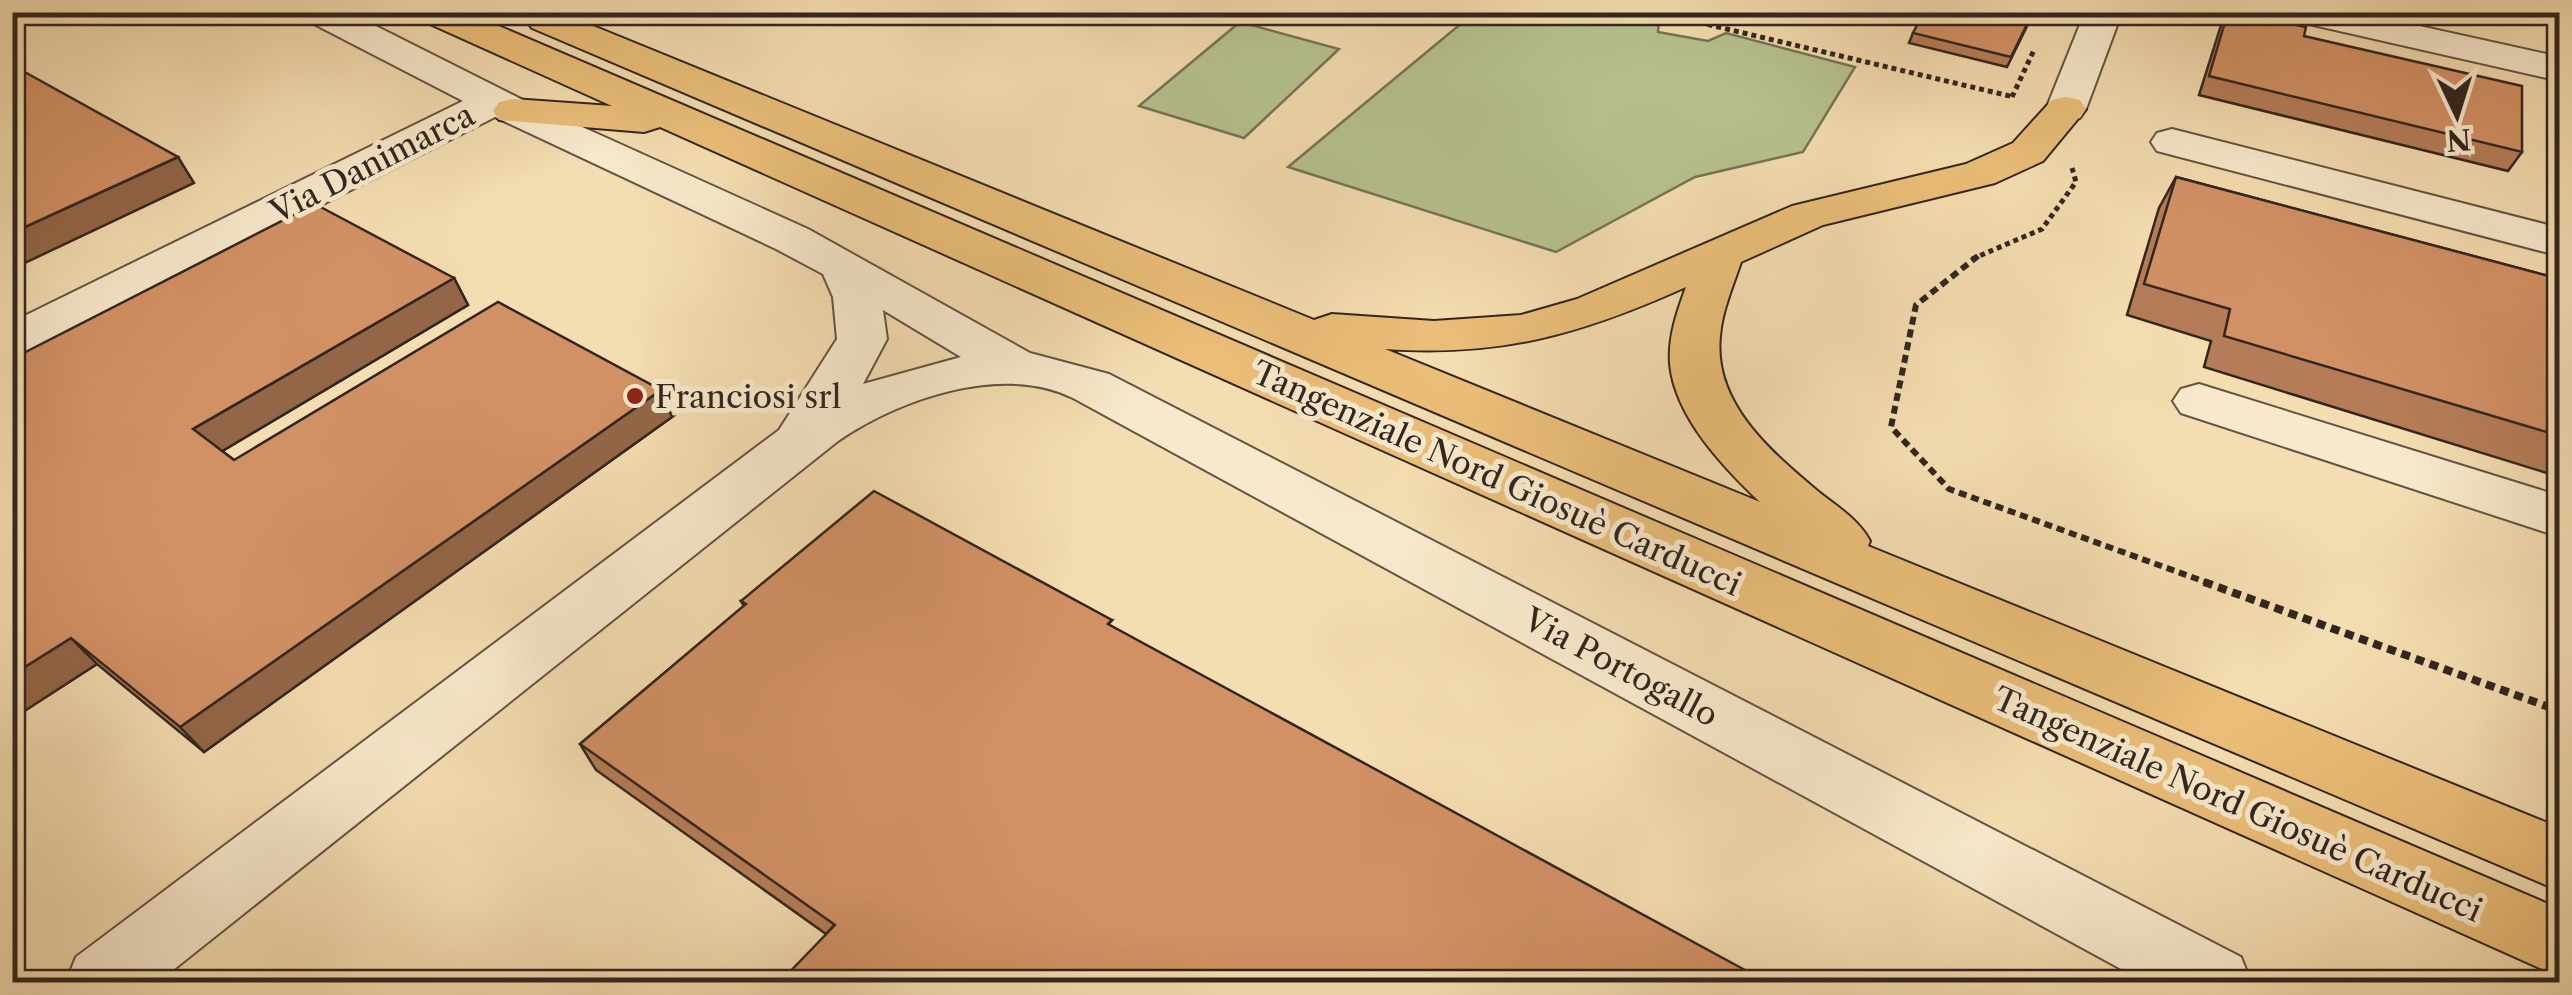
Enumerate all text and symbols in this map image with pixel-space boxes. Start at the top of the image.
north arrow [2407,65,2507,165]
street label: Via Danimarca [263,95,481,232]
text: N [2445,122,2472,158]
street label: Tangenziale Nord Giosuè Carducci [1247,352,1747,604]
place label: Franciosi srl [655,377,841,416]
marker: Franciosi srl [624,385,646,407]
street label: Via Portogallo [1516,599,1725,735]
street label: Tangenziale Nord Giosuè Carducci [1988,678,2488,930]

